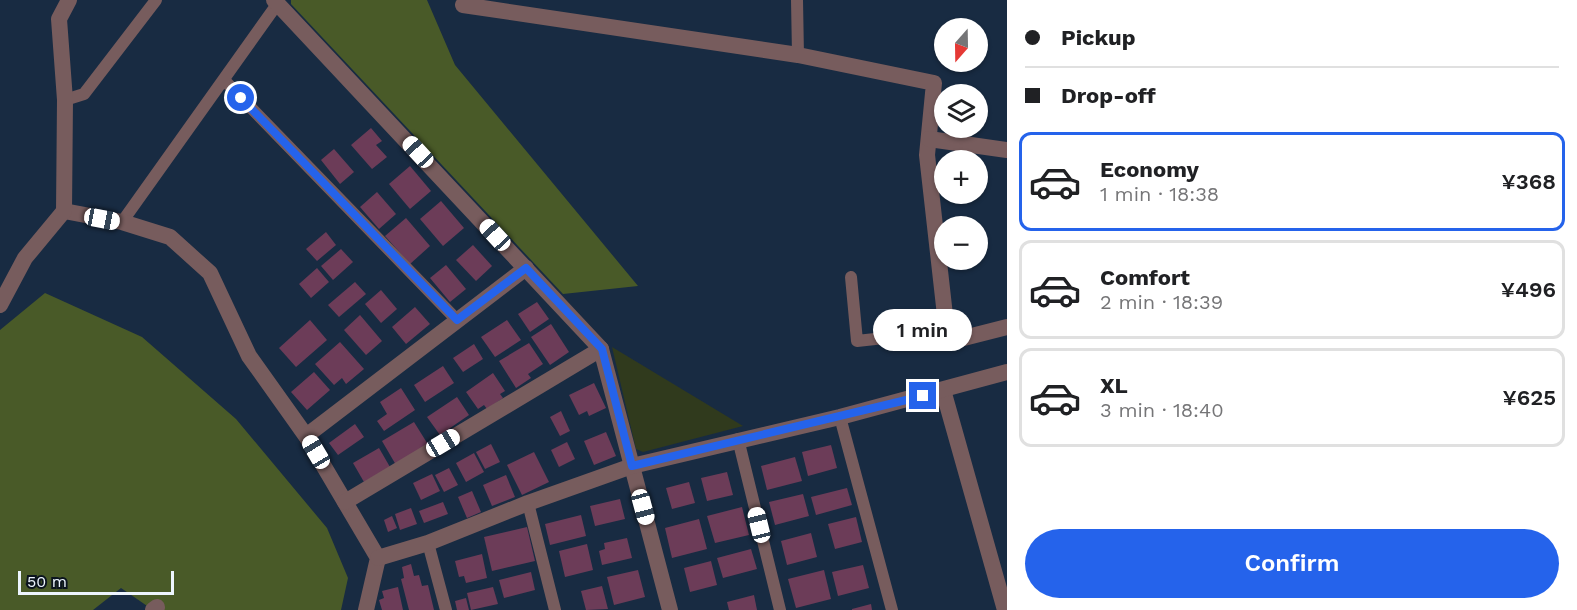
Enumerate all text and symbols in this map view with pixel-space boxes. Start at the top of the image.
north arrow [934,18,988,72]
map controls [934,18,988,270]
text: Pickup [1061,25,1136,50]
text: Drop-off [1061,83,1156,108]
route start [227,84,254,111]
button: layers [934,84,988,138]
car [399,133,437,171]
button: + [934,150,988,204]
icon: car [1028,155,1082,209]
text: Economy [1100,157,1199,182]
text: ¥368 [1502,169,1556,194]
text: 1 min · 18:38 [1100,182,1219,206]
car [83,207,121,231]
car [476,216,514,254]
button: − [934,216,988,270]
icon: car [1028,263,1082,317]
text: Comfort [1100,265,1190,290]
text: ¥496 [1501,277,1556,302]
text: 2 min · 18:39 [1100,290,1223,314]
callout: 1 min [874,309,972,351]
text: 1 min [897,318,948,342]
icon: car [1028,371,1082,425]
text: XL [1100,373,1128,398]
route end [909,382,936,409]
text: ¥625 [1502,385,1556,410]
text: 3 min · 18:40 [1100,398,1224,422]
car [423,426,463,460]
car [299,432,333,472]
car [630,487,656,527]
car [746,505,772,545]
button: Confirm [1025,529,1559,598]
scale bar [18,568,174,596]
text: 50 m [27,572,67,591]

